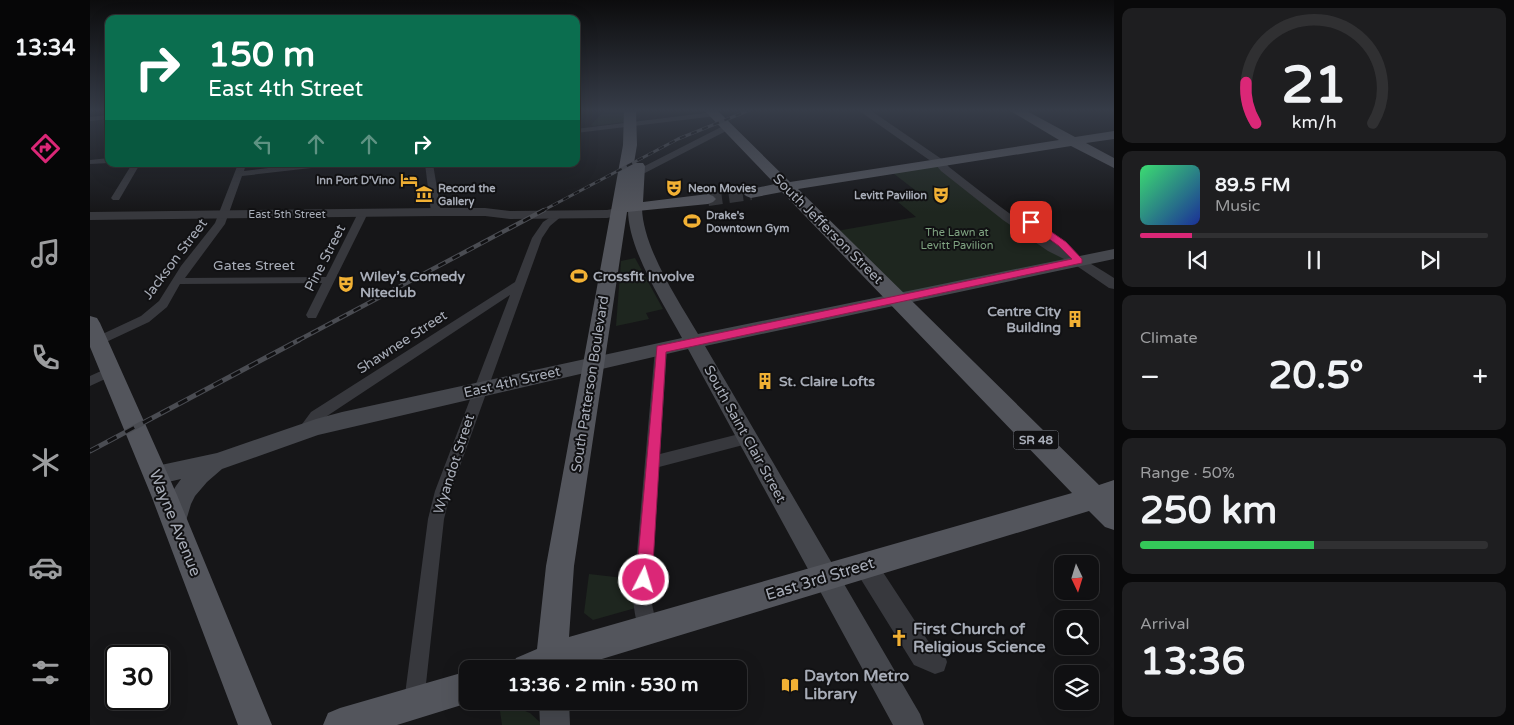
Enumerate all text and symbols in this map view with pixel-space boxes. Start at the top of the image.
text: 150 m [208,34,315,76]
text: 13:34 [15,35,75,61]
icon: right [125,35,190,100]
text: 21 [1281,54,1347,117]
text: East 4th Street [208,76,363,102]
text: km/h [1292,112,1336,133]
icon: left [249,130,277,158]
icon: ahead [302,130,330,158]
icon: ahead [355,130,383,158]
icon: right [408,130,436,158]
icon: directions [28,131,63,166]
hotel icon: Inn Port D'Vino [399,170,419,190]
street label: South Jefferson Street [769,170,887,288]
place label: Inn Port D'Vino [316,174,395,187]
text: 89.5 FM [1215,174,1291,196]
theatre icon: Neon Movies [664,178,684,198]
place label: Record the Gallery [438,182,496,209]
place label: Neon Movies [688,182,757,195]
museum icon: Record the Gallery [414,184,434,204]
theatre icon: Levitt Pavilion [931,185,951,205]
place label: Levitt Pavilion [854,189,927,202]
text: Music [1215,196,1260,216]
pin [1010,201,1052,243]
street label: East 5th Street [248,208,326,221]
icon: arrive [1017,208,1045,236]
place label: Drake's Downtown Gym [706,209,789,236]
sports icon: Drake's Downtown Gym [682,211,702,231]
street label: Jackson Street [139,215,211,303]
street label: Pine Street [301,221,349,294]
park label: The Lawn at Levitt Pavilion [921,226,993,252]
icon: music [28,236,63,271]
icon: previous [1184,246,1212,274]
icon: pause [1300,246,1328,274]
icon: next [1416,246,1444,274]
street label: Gates Street [213,257,296,274]
sports icon: Crossfit Involve [569,266,589,286]
place label: Wiley’s Comedy Niteclub [360,268,465,301]
place label: Crossfit Involve [593,268,695,285]
theatre icon: Wiley’s Comedy Niteclub [336,274,356,294]
street label: South Patterson Boulevard [568,295,612,473]
place label: Centre City Building [987,303,1061,336]
street label: Shawnee Street [354,306,451,377]
building icon: Centre City Building [1065,309,1085,329]
text: Climate [1140,328,1198,348]
icon: phone [28,340,63,375]
text: 20.5° [1269,353,1364,399]
text: − [1140,360,1160,394]
text: + [1472,360,1488,394]
street label: East 4th Street [462,362,563,401]
street label: South Saint Clair Street [700,362,790,506]
building icon: St. Claire Lofts [755,371,775,391]
place label: St. Claire Lofts [779,373,875,390]
street label: Wyandot Street [430,411,478,516]
road number: SR 48 [1014,430,1058,450]
icon: climate [28,445,63,480]
text: Range · 50% [1140,463,1235,483]
street label: Wayne Avenue [145,467,205,579]
text: 250 km [1140,488,1277,534]
icon: car [28,550,63,585]
position arrow [617,553,669,605]
street label: East 3rd Street [763,553,877,605]
north arrow [1054,555,1099,600]
map controls [1054,555,1099,710]
button: search [1054,610,1099,655]
text: Arrival [1140,614,1189,634]
place label: First Church of Religious Science [913,619,1046,657]
church icon: First Church of Religious Science [889,628,909,648]
text: 13:36 [1140,639,1245,685]
speed limit sign: 30 [105,645,170,710]
icon: filters [28,655,63,690]
button: layers [1054,665,1099,710]
place label: Dayton Metro Library [804,666,910,704]
text: 13:36 · 2 min · 530 m [507,674,699,696]
library icon: Dayton Metro Library [780,675,800,695]

